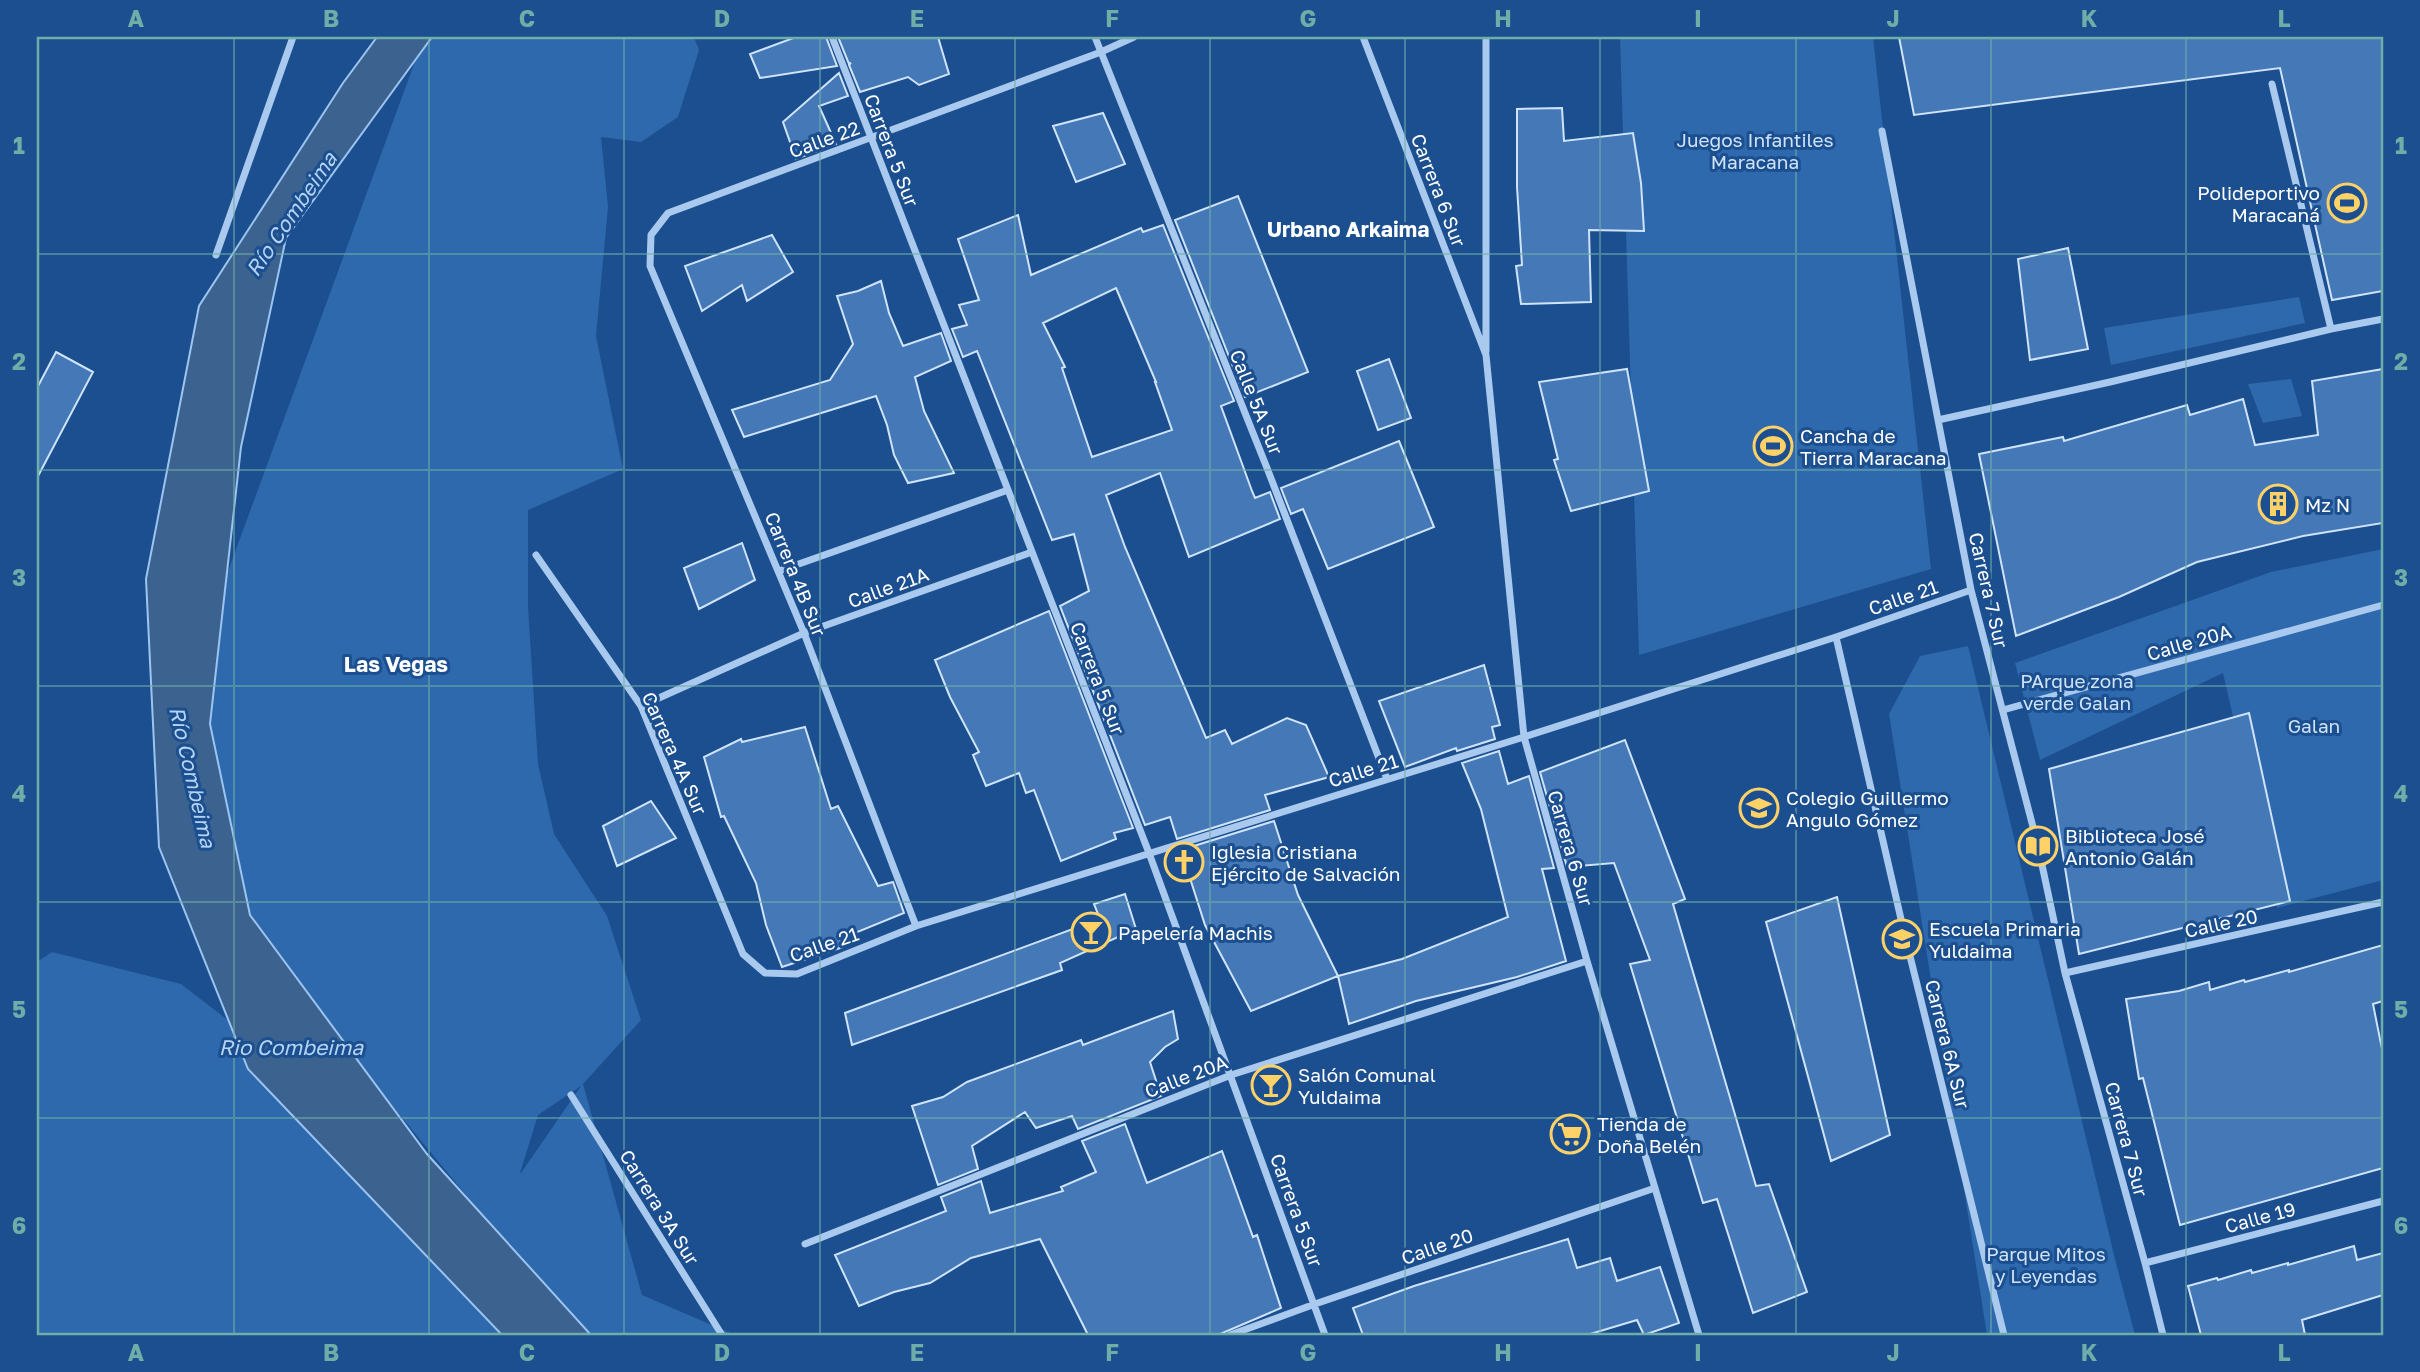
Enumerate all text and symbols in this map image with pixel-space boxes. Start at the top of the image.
text: A [128,4,145,32]
text: B [323,4,339,32]
text: C [519,4,535,32]
text: D [714,4,730,32]
text: E [910,4,924,32]
text: F [1105,4,1119,32]
text: G [1300,4,1316,32]
text: H [1494,4,1512,32]
text: I [1694,4,1702,32]
text: J [1886,4,1900,32]
text: K [2081,4,2098,32]
text: L [2277,4,2291,32]
street label: Carrera 5 Sur [860,90,924,210]
street label: Calle 22 [786,116,862,162]
park label: Juegos Infantiles Maracana [1676,128,1834,173]
street label: Carrera 6 Sur [1407,130,1471,250]
text: 1 [13,131,25,159]
text: 1 [2395,131,2407,159]
water label: Río Combeima [240,146,343,281]
place label: Polideportivo Maracaná [2197,181,2320,226]
sports icon: Polideportivo Maracaná [2326,182,2368,224]
district label: Urbano Arkaima [1267,216,1429,242]
street label: Calle 5A Sur [1226,346,1289,458]
text: 2 [12,347,26,375]
text: 2 [2394,347,2408,375]
place label: Cancha de Tierra Maracana [1800,424,1947,469]
sports icon: Cancha de Tierra Maracana [1752,425,1794,467]
building icon: Mz N [2257,483,2299,525]
place label: Mz N [2305,493,2350,516]
street label: Carrera 4B Sur [761,508,832,640]
street label: Carrera 7 Sur [1965,530,2014,651]
street label: Calle 21A [844,562,932,612]
text: 3 [12,563,26,591]
text: 3 [2394,563,2408,591]
street label: Calle 21 [1865,574,1941,620]
street label: Carrera 5 Sur [1066,618,1130,738]
street label: Calle 20A [2144,619,2234,665]
district label: Las Vegas [344,651,448,677]
park label: PArque zona verde Galan [2020,669,2134,714]
street label: Carrera 4A Sur [638,688,713,819]
water label: Río Combeima [164,704,222,851]
park label: Galan [2288,714,2340,737]
street label: Calle 21 [1325,749,1401,791]
text: 4 [12,779,26,807]
text: 4 [2394,779,2408,807]
place label: Colegio Guillermo Angulo Gómez [1786,786,1949,831]
street label: Carrera 6 Sur [1543,787,1599,909]
school or university icon: Colegio Guillermo Angulo Gómez [1738,787,1780,829]
place label: Biblioteca José Antonio Galán [2065,824,2205,869]
library icon: Biblioteca José Antonio Galán [2017,825,2059,867]
place label: Iglesia Cristiana Ejército de Salvación [1211,840,1401,885]
church icon: Iglesia Cristiana Ejército de Salvación [1163,841,1205,883]
street label: Calle 20 [2182,904,2260,942]
bar icon: Papelería Machis [1070,911,1112,953]
place label: Escuela Primaria Yuldaima [1929,917,2081,962]
school or university icon: Escuela Primaria Yuldaima [1881,918,1923,960]
street label: Calle 21 [786,921,862,967]
place label: Papelería Machis [1118,921,1273,944]
street label: Carrera 6A Sur [1921,977,1975,1111]
text: 5 [12,995,26,1023]
text: 5 [2394,995,2408,1023]
water label: Rio Combeima [219,1034,364,1060]
street label: Calle 20A [1141,1050,1231,1102]
place label: Salón Comunal Yuldaima [1298,1063,1436,1108]
bar icon: Salón Comunal Yuldaima [1250,1064,1292,1106]
street label: Carrera 7 Sur [2101,1079,2154,1199]
place label: Tienda de Doña Belén [1597,1112,1701,1157]
supermarket icon: Tienda de Doña Belén [1549,1113,1591,1155]
street label: Carrera 3A Sur [615,1145,705,1269]
street label: Carrera 5 Sur [1266,1150,1328,1270]
street label: Calle 19 [2222,1197,2298,1237]
text: 6 [12,1211,26,1239]
text: 6 [2394,1211,2408,1239]
street label: Calle 20 [1398,1223,1476,1269]
park label: Parque Mitos y Leyendas [1986,1242,2106,1287]
text: A [128,1338,145,1366]
text: B [323,1338,339,1366]
text: C [519,1338,535,1366]
text: D [714,1338,730,1366]
text: E [910,1338,924,1366]
text: F [1105,1338,1119,1366]
text: G [1300,1338,1316,1366]
text: H [1494,1338,1512,1366]
text: I [1694,1338,1702,1366]
text: J [1886,1338,1900,1366]
text: K [2081,1338,2098,1366]
text: L [2277,1338,2291,1366]

